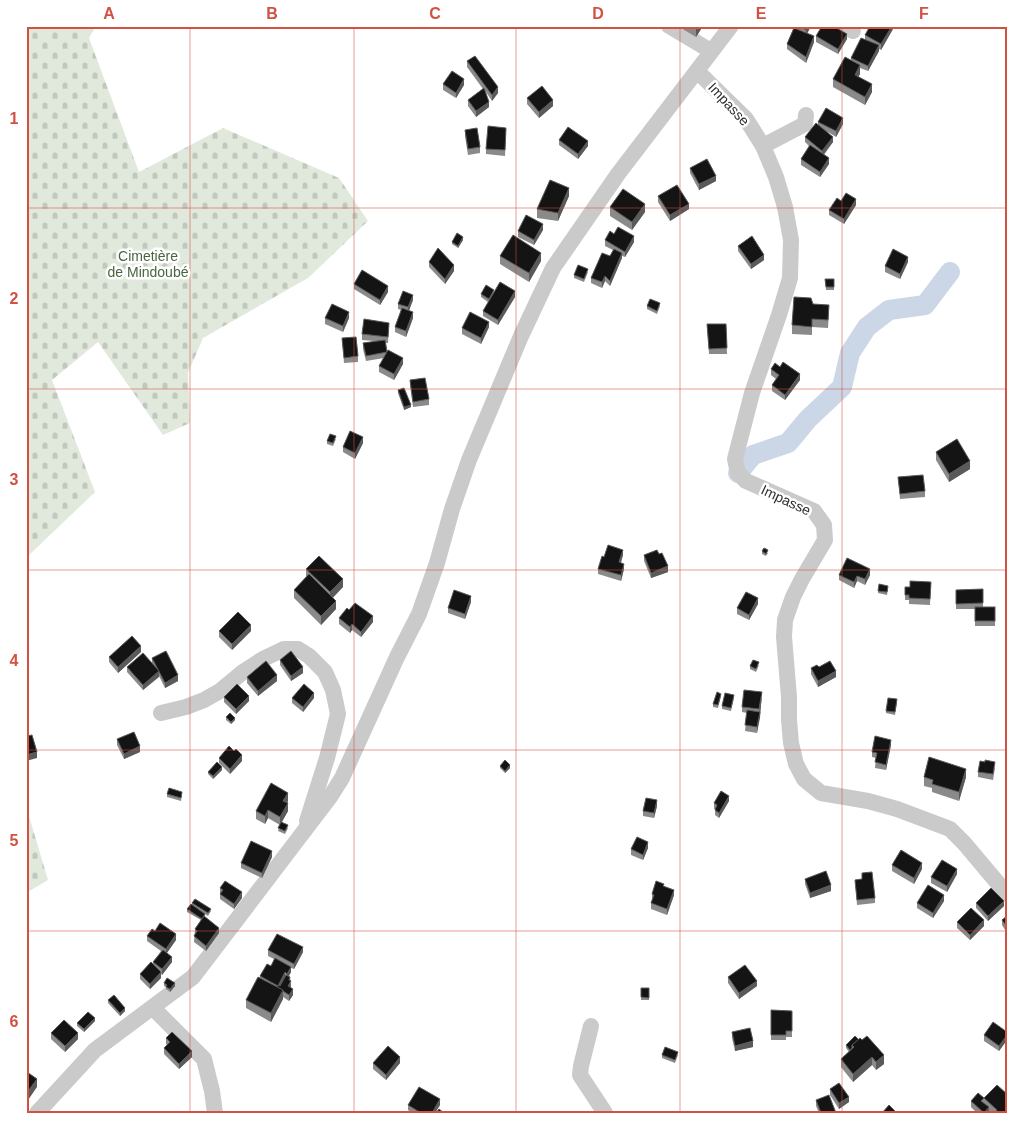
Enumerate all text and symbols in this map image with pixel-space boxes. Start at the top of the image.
text: A [103,5,115,22]
text: B [266,5,278,22]
text: C [429,5,441,22]
text: D [592,5,604,22]
text: E [756,5,767,22]
text: F [919,5,929,22]
street label: Impasse [705,79,753,129]
text: 1 [10,110,19,127]
park label: Cimetière de Mindoubé [108,248,189,280]
text: 2 [10,290,19,307]
text: 3 [10,471,19,488]
street label: Impasse [759,482,814,519]
text: 4 [10,652,19,669]
text: 5 [10,832,19,849]
text: 6 [10,1013,19,1030]

